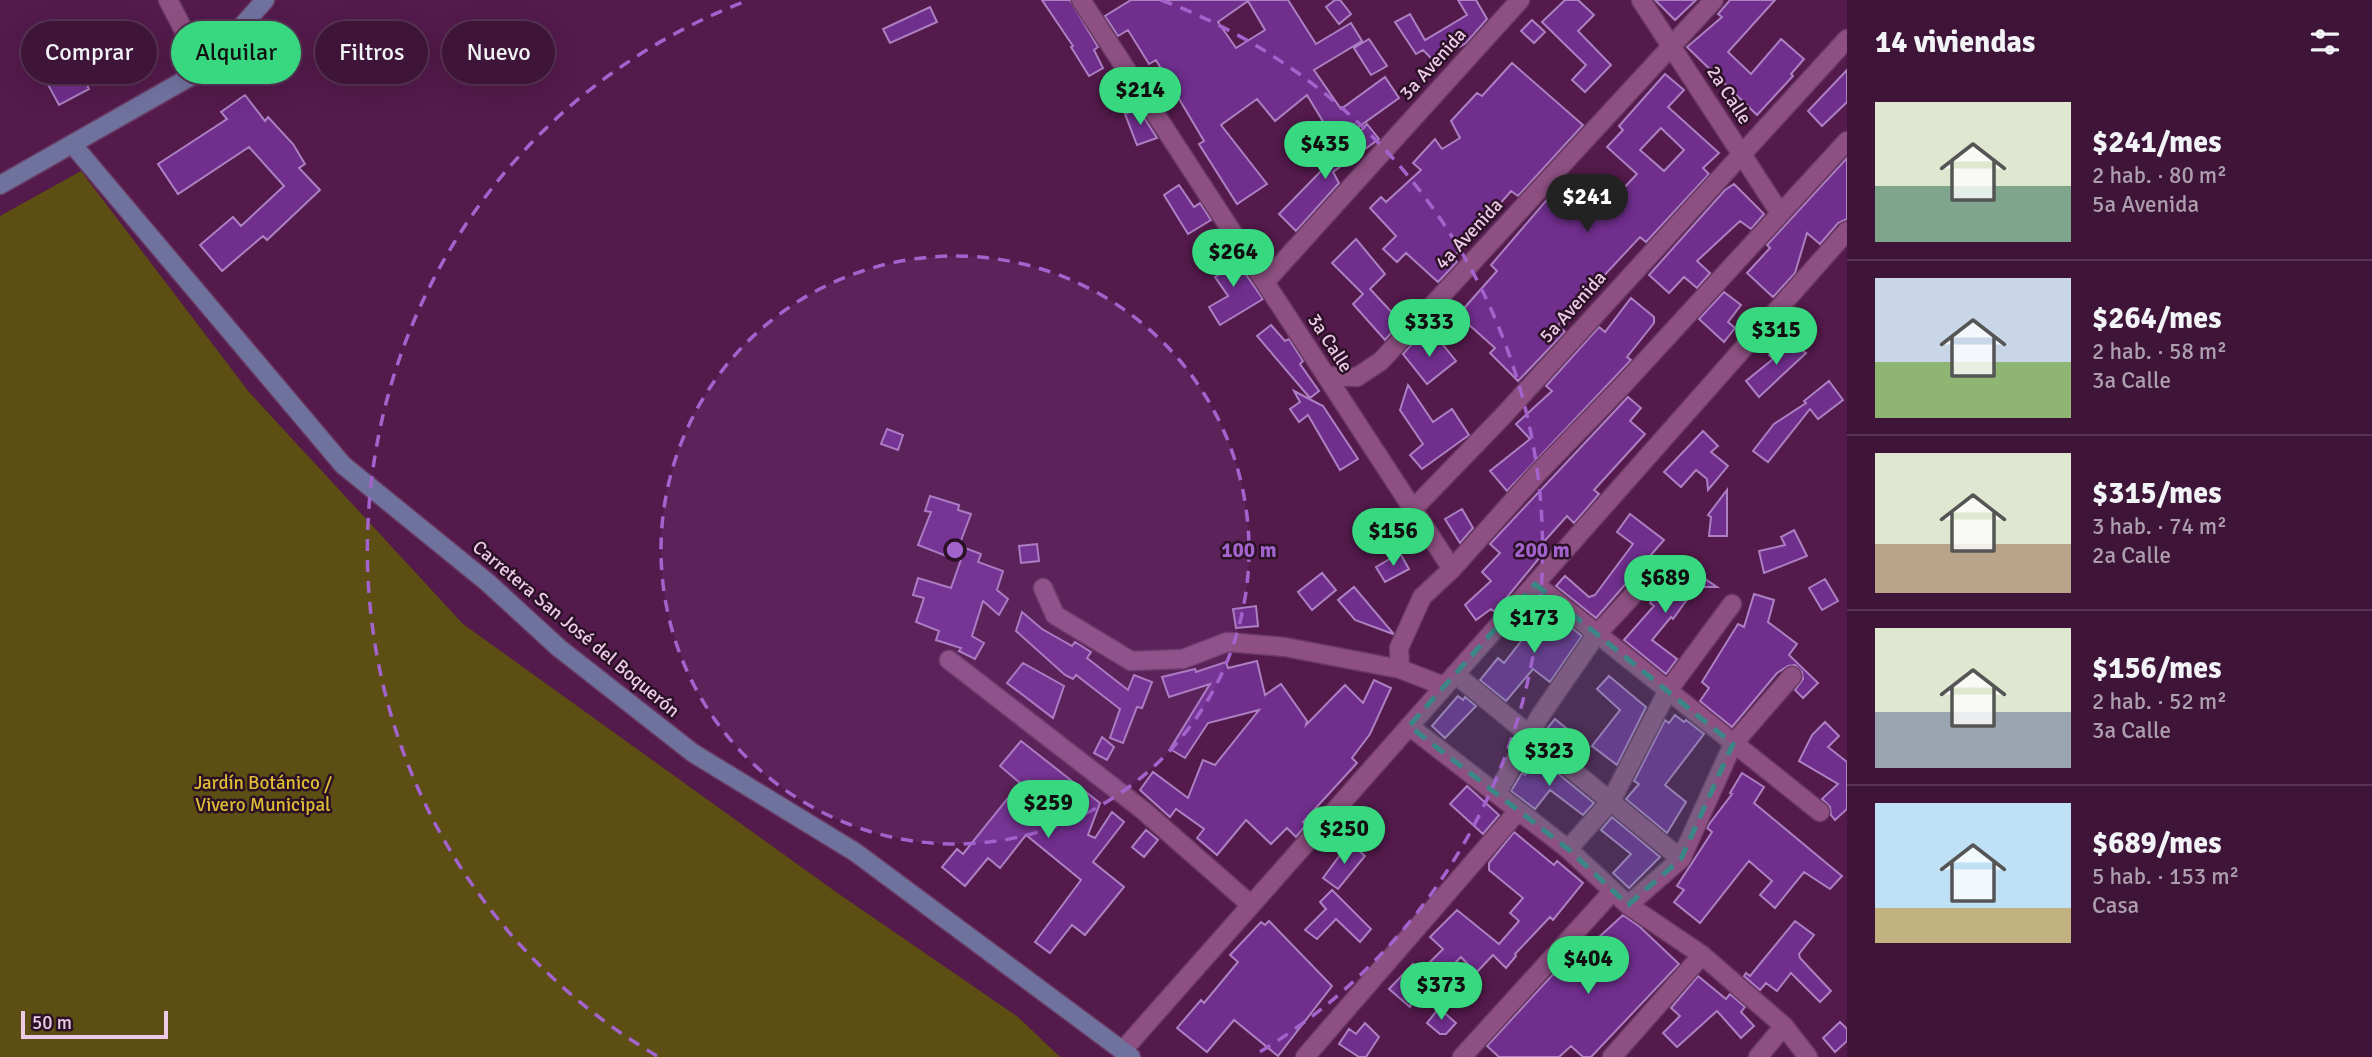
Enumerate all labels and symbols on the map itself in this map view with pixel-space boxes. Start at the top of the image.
street label: 3a Avenida [1394,23,1472,105]
street label: 2a Calle [1701,61,1757,129]
pin: $214 [1099,68,1181,127]
pin: $435 [1284,122,1366,181]
pin: $241 [1546,174,1628,234]
street label: 4a Avenida [1430,193,1508,275]
pin: $264 [1192,230,1274,289]
street label: 5a Avenida [1534,266,1612,348]
pin: $333 [1388,300,1470,359]
pin: $315 [1735,308,1817,367]
street label: 3a Calle [1302,309,1358,377]
pin: $156 [1352,508,1434,568]
street label: Carretera San José del Boquerón [467,535,685,723]
text: 100 m [1221,537,1277,563]
text: 200 m [1514,537,1570,563]
centre of rings [943,538,967,562]
pin: $689 [1624,556,1706,615]
pin: $173 [1493,596,1575,655]
pin: $323 [1508,728,1590,788]
park label: Jardín Botánico / Vivero Municipal [194,771,332,817]
pin: $259 [1007,780,1089,840]
pin: $250 [1303,806,1385,866]
pin: $404 [1547,936,1629,996]
pin: $373 [1400,962,1482,1022]
scale bar [21,1008,168,1040]

